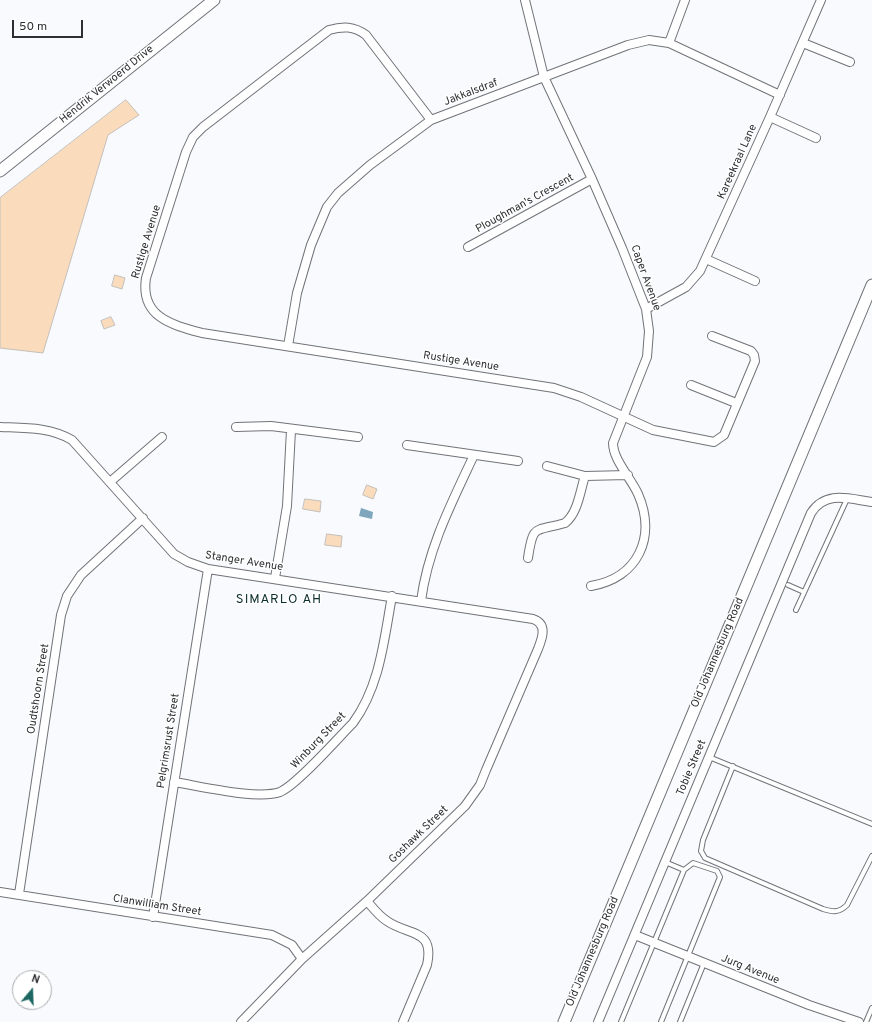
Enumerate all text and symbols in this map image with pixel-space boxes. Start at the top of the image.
scale bar [14,12,85,38]
text: 50 m [19,19,47,35]
street label: Hendrik Verwoerd Drive [57,43,157,127]
street label: Jakkalsdraf [442,77,500,109]
street label: Kareekraal Lane [716,123,760,201]
street label: Ploughman's Crescent [474,172,576,236]
street label: Rustige Avenue [129,203,165,281]
street label: Caper Avenue [627,243,663,313]
street label: Rustige Avenue [422,349,500,375]
street label: Stanger Avenue [204,549,284,575]
district label: SIMARLO AH [236,592,322,608]
street label: Old Johannesburg Road [689,596,747,710]
street label: Oudtshoorn Street [25,643,53,735]
street label: Pelgrimsrust Street [155,693,183,789]
street label: Winburg Street [289,710,349,772]
street label: Tobie Street [674,738,710,798]
street label: Goshawk Street [387,803,451,867]
street label: Clanwilliam Street [112,892,202,920]
street label: Old Johannesburg Road [564,895,622,1009]
street label: Jurg Avenue [719,952,781,988]
north arrow [12,970,52,1010]
text: N [30,972,42,988]

